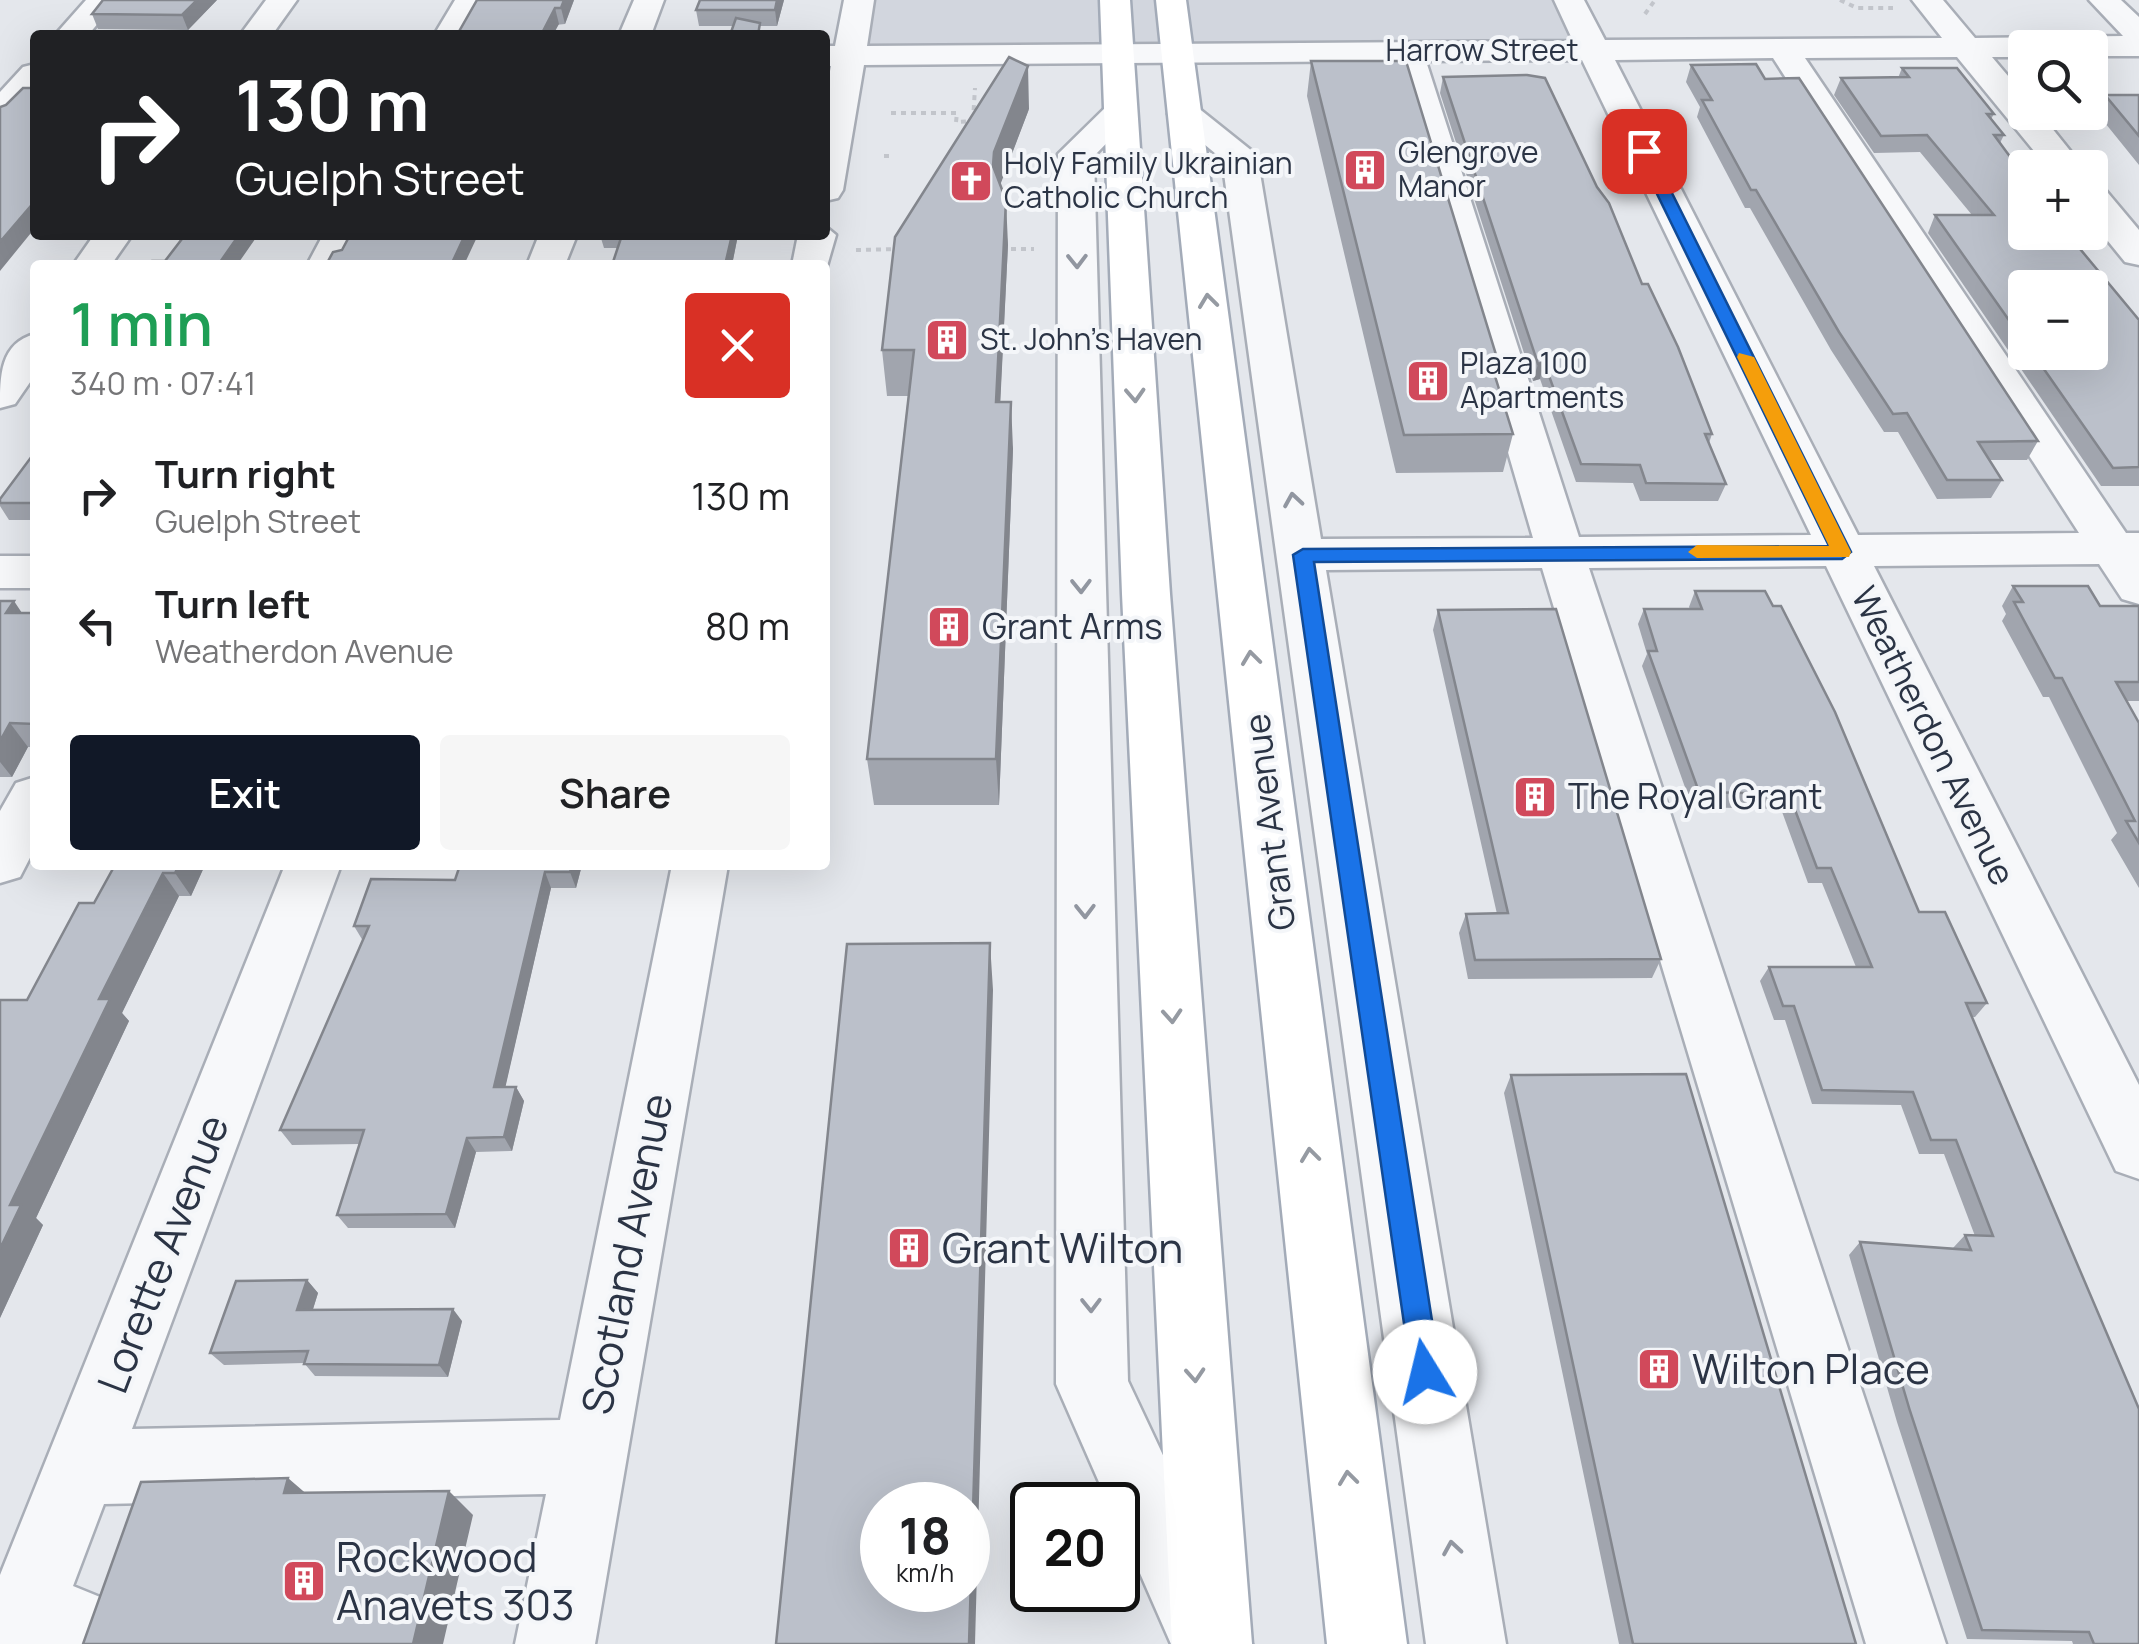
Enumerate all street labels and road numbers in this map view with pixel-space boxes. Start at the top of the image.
street label: Harrow Street [1386,29,1578,70]
street label: Weatherdon Avenue [1841,578,2027,893]
street label: Grant Avenue [1232,711,1306,933]
street label: Scotland Avenue [567,1089,686,1419]
street label: Lorette Avenue [82,1106,242,1401]

